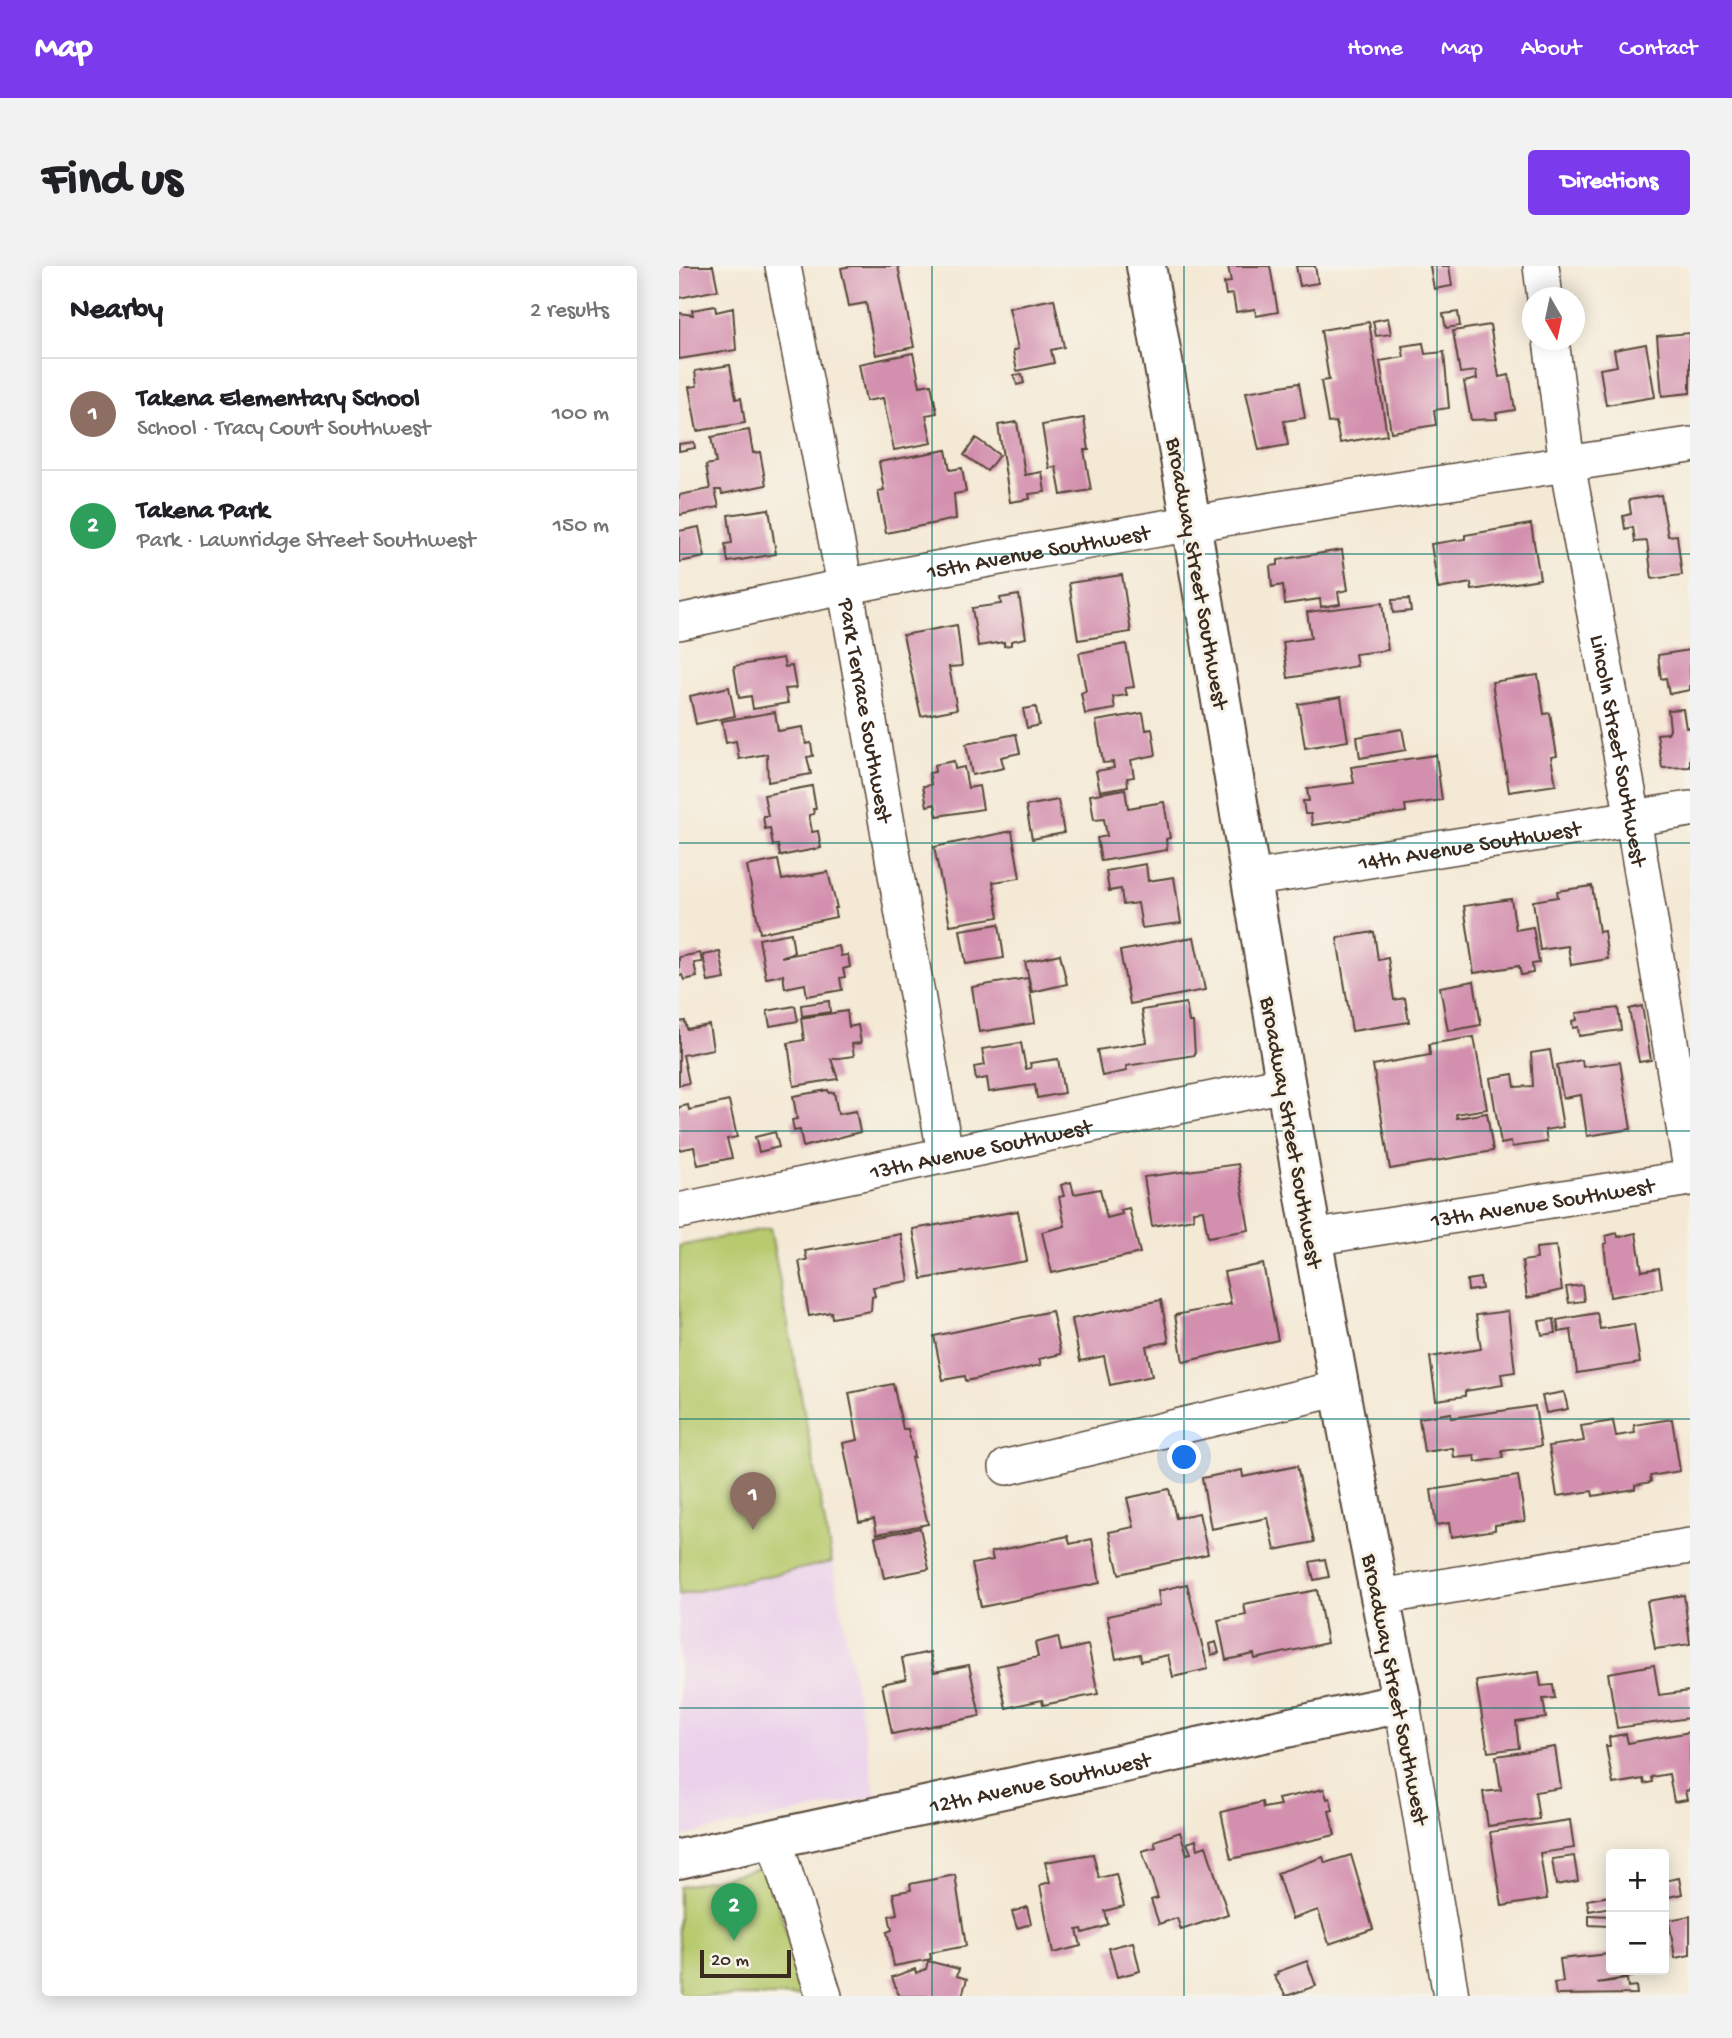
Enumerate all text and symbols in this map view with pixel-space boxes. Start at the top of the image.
text: Map [35,30,92,68]
text: Home [1347,35,1403,64]
text: Map [1441,35,1483,64]
text: About [1521,35,1581,64]
text: Contact [1619,35,1697,64]
button: Directions [1528,150,1690,215]
text: Find us [42,153,182,211]
north arrow [1522,287,1585,350]
text: Nearby [70,294,163,329]
text: 2 results [530,298,609,325]
text: Takena Elementary School [137,385,420,416]
text: 1 [88,401,98,428]
text: 100 m [552,401,609,428]
text: School · Tracy Court Southwest [137,416,430,443]
street label: Broadway Street Southwest [1158,435,1233,713]
text: Takena Park [137,497,269,528]
text: 2 [87,513,99,540]
text: 150 m [553,513,609,540]
street label: 15th Avenue Southwest [924,520,1154,588]
text: Park · Lawnridge Street Southwest [137,528,475,555]
street label: Park Terrace Southwest [830,596,897,826]
street label: Lincoln Street Southwest [1582,633,1651,870]
street label: 14th Avenue Southwest [1356,816,1585,879]
street label: Broadway Street Southwest [1252,994,1327,1272]
street label: 13th Avenue Southwest [867,1114,1096,1188]
street label: 13th Avenue Southwest [1428,1174,1658,1236]
your location [1167,1440,1201,1474]
pin: 1 [730,1472,776,1530]
street label: Broadway Street Southwest [1354,1551,1433,1829]
street label: 12th Avenue Southwest [927,1747,1155,1822]
map controls [1606,1849,1669,1975]
button: + [1606,1849,1669,1912]
pin: 2 [711,1883,757,1941]
button: − [1606,1912,1669,1975]
scale bar [700,1947,791,1979]
text: 20 m [711,1950,749,1973]

